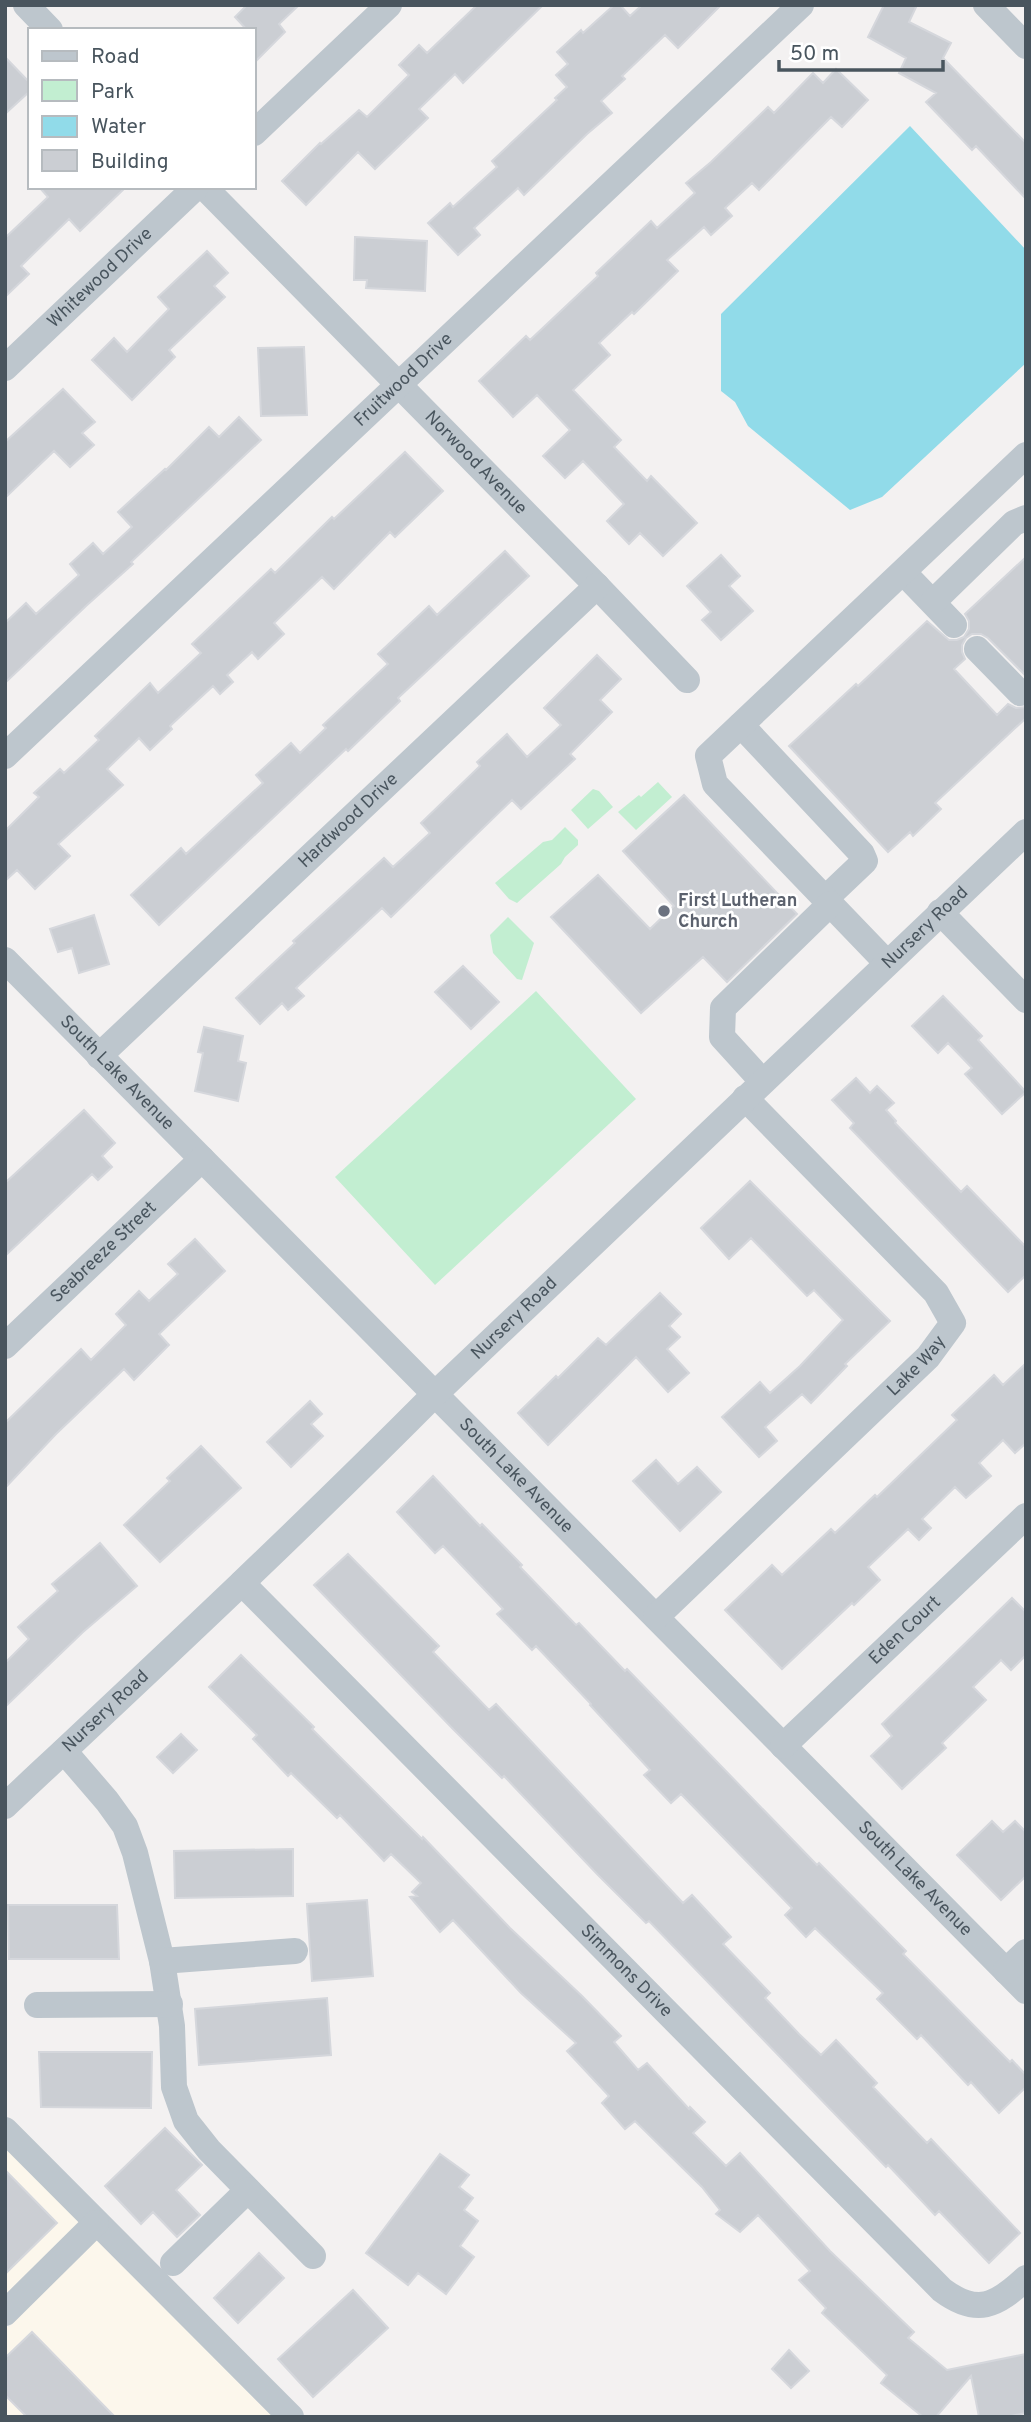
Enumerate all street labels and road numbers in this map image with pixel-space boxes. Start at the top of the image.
street label: Whitewood Drive [43,223,158,333]
street label: Fruitwood Drive [349,328,458,432]
street label: Norwood Avenue [419,406,532,520]
street label: Hardwood Drive [294,768,403,873]
street label: Nursery Road [877,881,973,974]
street label: South Lake Avenue [55,1010,179,1136]
street label: Seabreeze Street [46,1196,162,1308]
street label: Nursery Road [466,1272,562,1365]
street label: Lake Way [882,1331,951,1401]
street label: South Lake Avenue [454,1413,578,1538]
street label: Eden Court [864,1591,946,1670]
street label: Nursery Road [58,1665,154,1758]
street label: South Lake Avenue [853,1816,977,1941]
street label: Simmons Drive [575,1920,677,2022]

